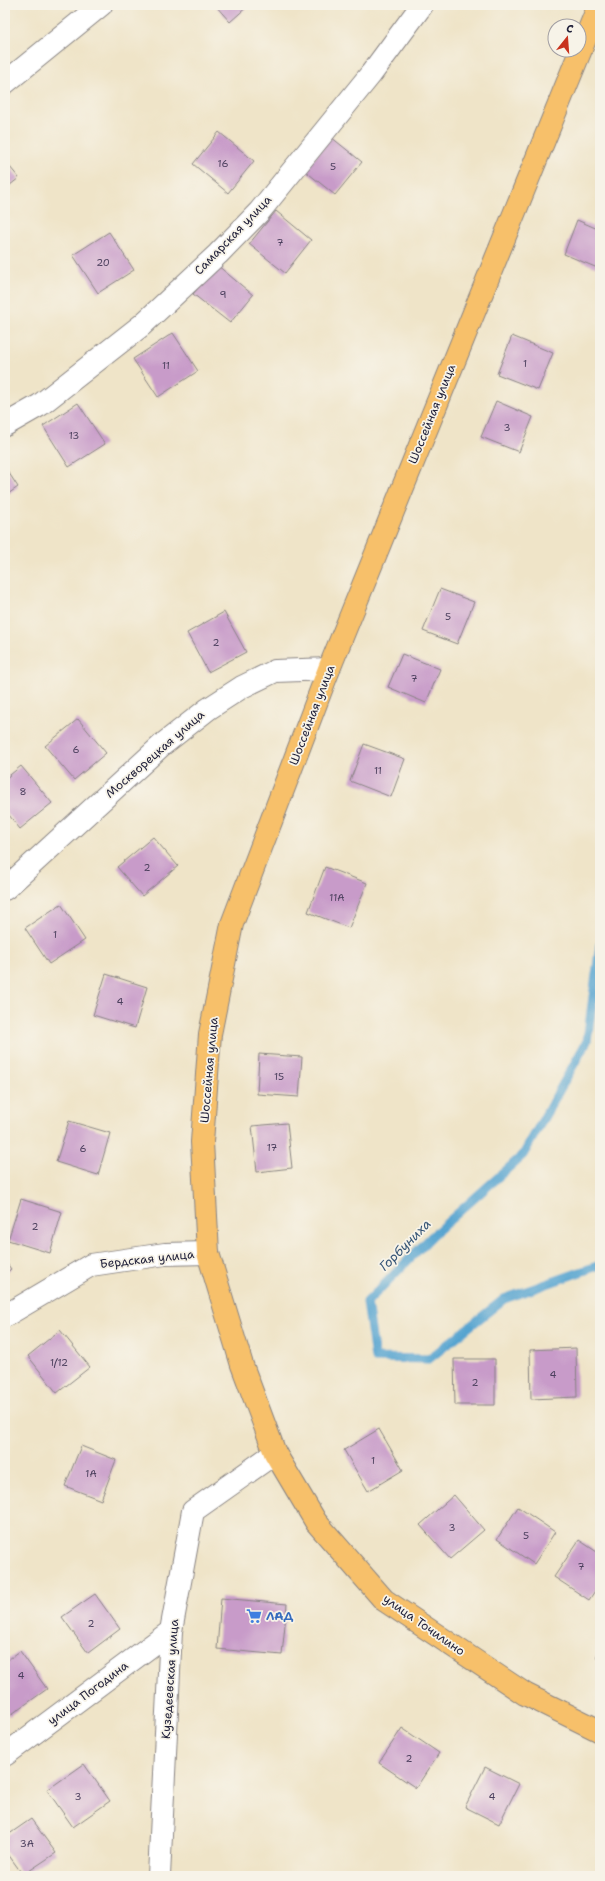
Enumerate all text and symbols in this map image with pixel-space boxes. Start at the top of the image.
north arrow [547,18,587,58]
text: С [564,21,575,37]
house number: 16 [218,157,228,170]
house number: 5 [330,160,336,173]
street label: Самарская улица [191,191,275,278]
house number: 7 [277,236,284,249]
house number: 20 [96,256,110,269]
house number: 9 [220,288,227,301]
house number: 1 [523,357,527,370]
house number: 11 [162,359,170,372]
street label: Шоссейная улица [405,361,459,466]
house number: 3 [504,421,511,434]
house number: 13 [69,429,79,442]
house number: 5 [445,610,451,623]
house number: 2 [213,636,220,649]
street label: Шоссейная улица [286,662,339,767]
house number: 7 [411,672,418,685]
street label: Москворецкая улица [102,706,208,801]
house number: 6 [73,743,80,756]
house number: 11 [374,764,382,777]
house number: 8 [20,785,27,798]
house number: 2 [144,861,151,874]
house number: 11А [329,891,345,904]
house number: 1 [53,928,57,941]
house number: 4 [117,995,124,1008]
street label: Шоссейная улица [196,1016,222,1124]
house number: 15 [274,1070,284,1083]
house number: 17 [267,1141,277,1154]
house number: 6 [80,1142,87,1155]
water label: Горбуниха [375,1215,435,1275]
house number: 2 [32,1220,39,1233]
street label: Бердская улица [99,1246,196,1272]
house number: 1/12 [50,1356,68,1369]
house number: 4 [550,1368,557,1381]
house number: 2 [472,1376,479,1389]
house number: 1 [371,1454,375,1467]
house number: 1А [85,1467,97,1480]
house number: 3 [449,1521,456,1534]
house number: 5 [523,1529,529,1542]
house number: 7 [578,1560,585,1573]
street label: улица Точилино [380,1591,468,1659]
supermarket icon: ЛАД [245,1607,263,1625]
place label: ЛАД [266,1608,293,1624]
house number: 2 [88,1617,95,1630]
street label: Кузедеевская улица [158,1618,182,1739]
street label: улица Погодина [45,1657,132,1729]
house number: 4 [18,1669,25,1682]
house number: 2 [406,1752,413,1765]
house number: 3 [75,1790,82,1803]
house number: 4 [489,1790,496,1803]
house number: 3А [20,1837,34,1850]

